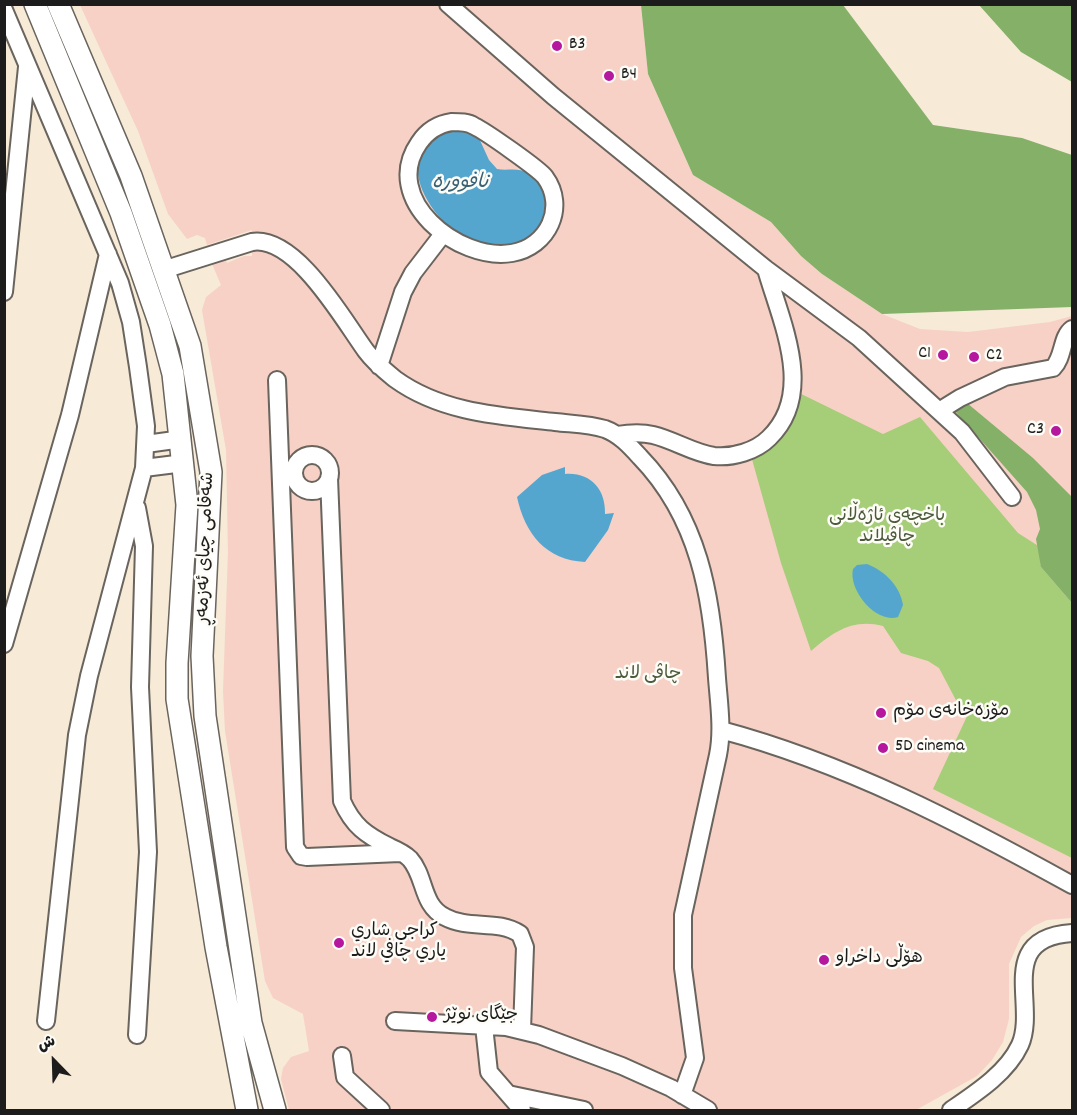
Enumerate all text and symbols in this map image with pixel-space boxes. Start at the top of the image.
place label: B3 [569,35,586,57]
marker: B3 [550,39,564,53]
place label: B4 [621,65,637,87]
marker: B4 [602,69,616,83]
water label: نافوورە [432,172,488,196]
place label: C1 [918,344,931,366]
place label: C2 [986,346,1003,368]
marker: C1 [936,348,950,362]
marker: C2 [967,350,981,364]
place label: C3 [1027,420,1044,442]
marker: C3 [1049,424,1063,438]
street label: شەقامی چیای ئەزمەڕ [194,472,220,624]
park label: باخچەی ئاژەڵانی چاڤیلاند [829,507,945,550]
park label: چاڤی لاند [615,665,681,687]
place label: مۆزەخانەی مۆم [893,702,1009,724]
marker: مۆزەخانەی مۆم [874,706,888,720]
place label: 5D cinema [895,737,964,759]
marker: 5D cinema [876,741,890,755]
place label: كراجي شاري ياري چافي لاند [351,922,446,964]
marker: كراجي شاري ياري چافي لاند [332,936,346,950]
place label: هۆڵی داخراو [836,949,923,971]
marker: هۆڵی داخراو [817,953,831,967]
place label: جێگای نوێژ [444,1006,518,1028]
marker: جێگای نوێژ [425,1010,439,1024]
text: ش [34,1030,59,1058]
north arrow [24,1031,84,1091]

